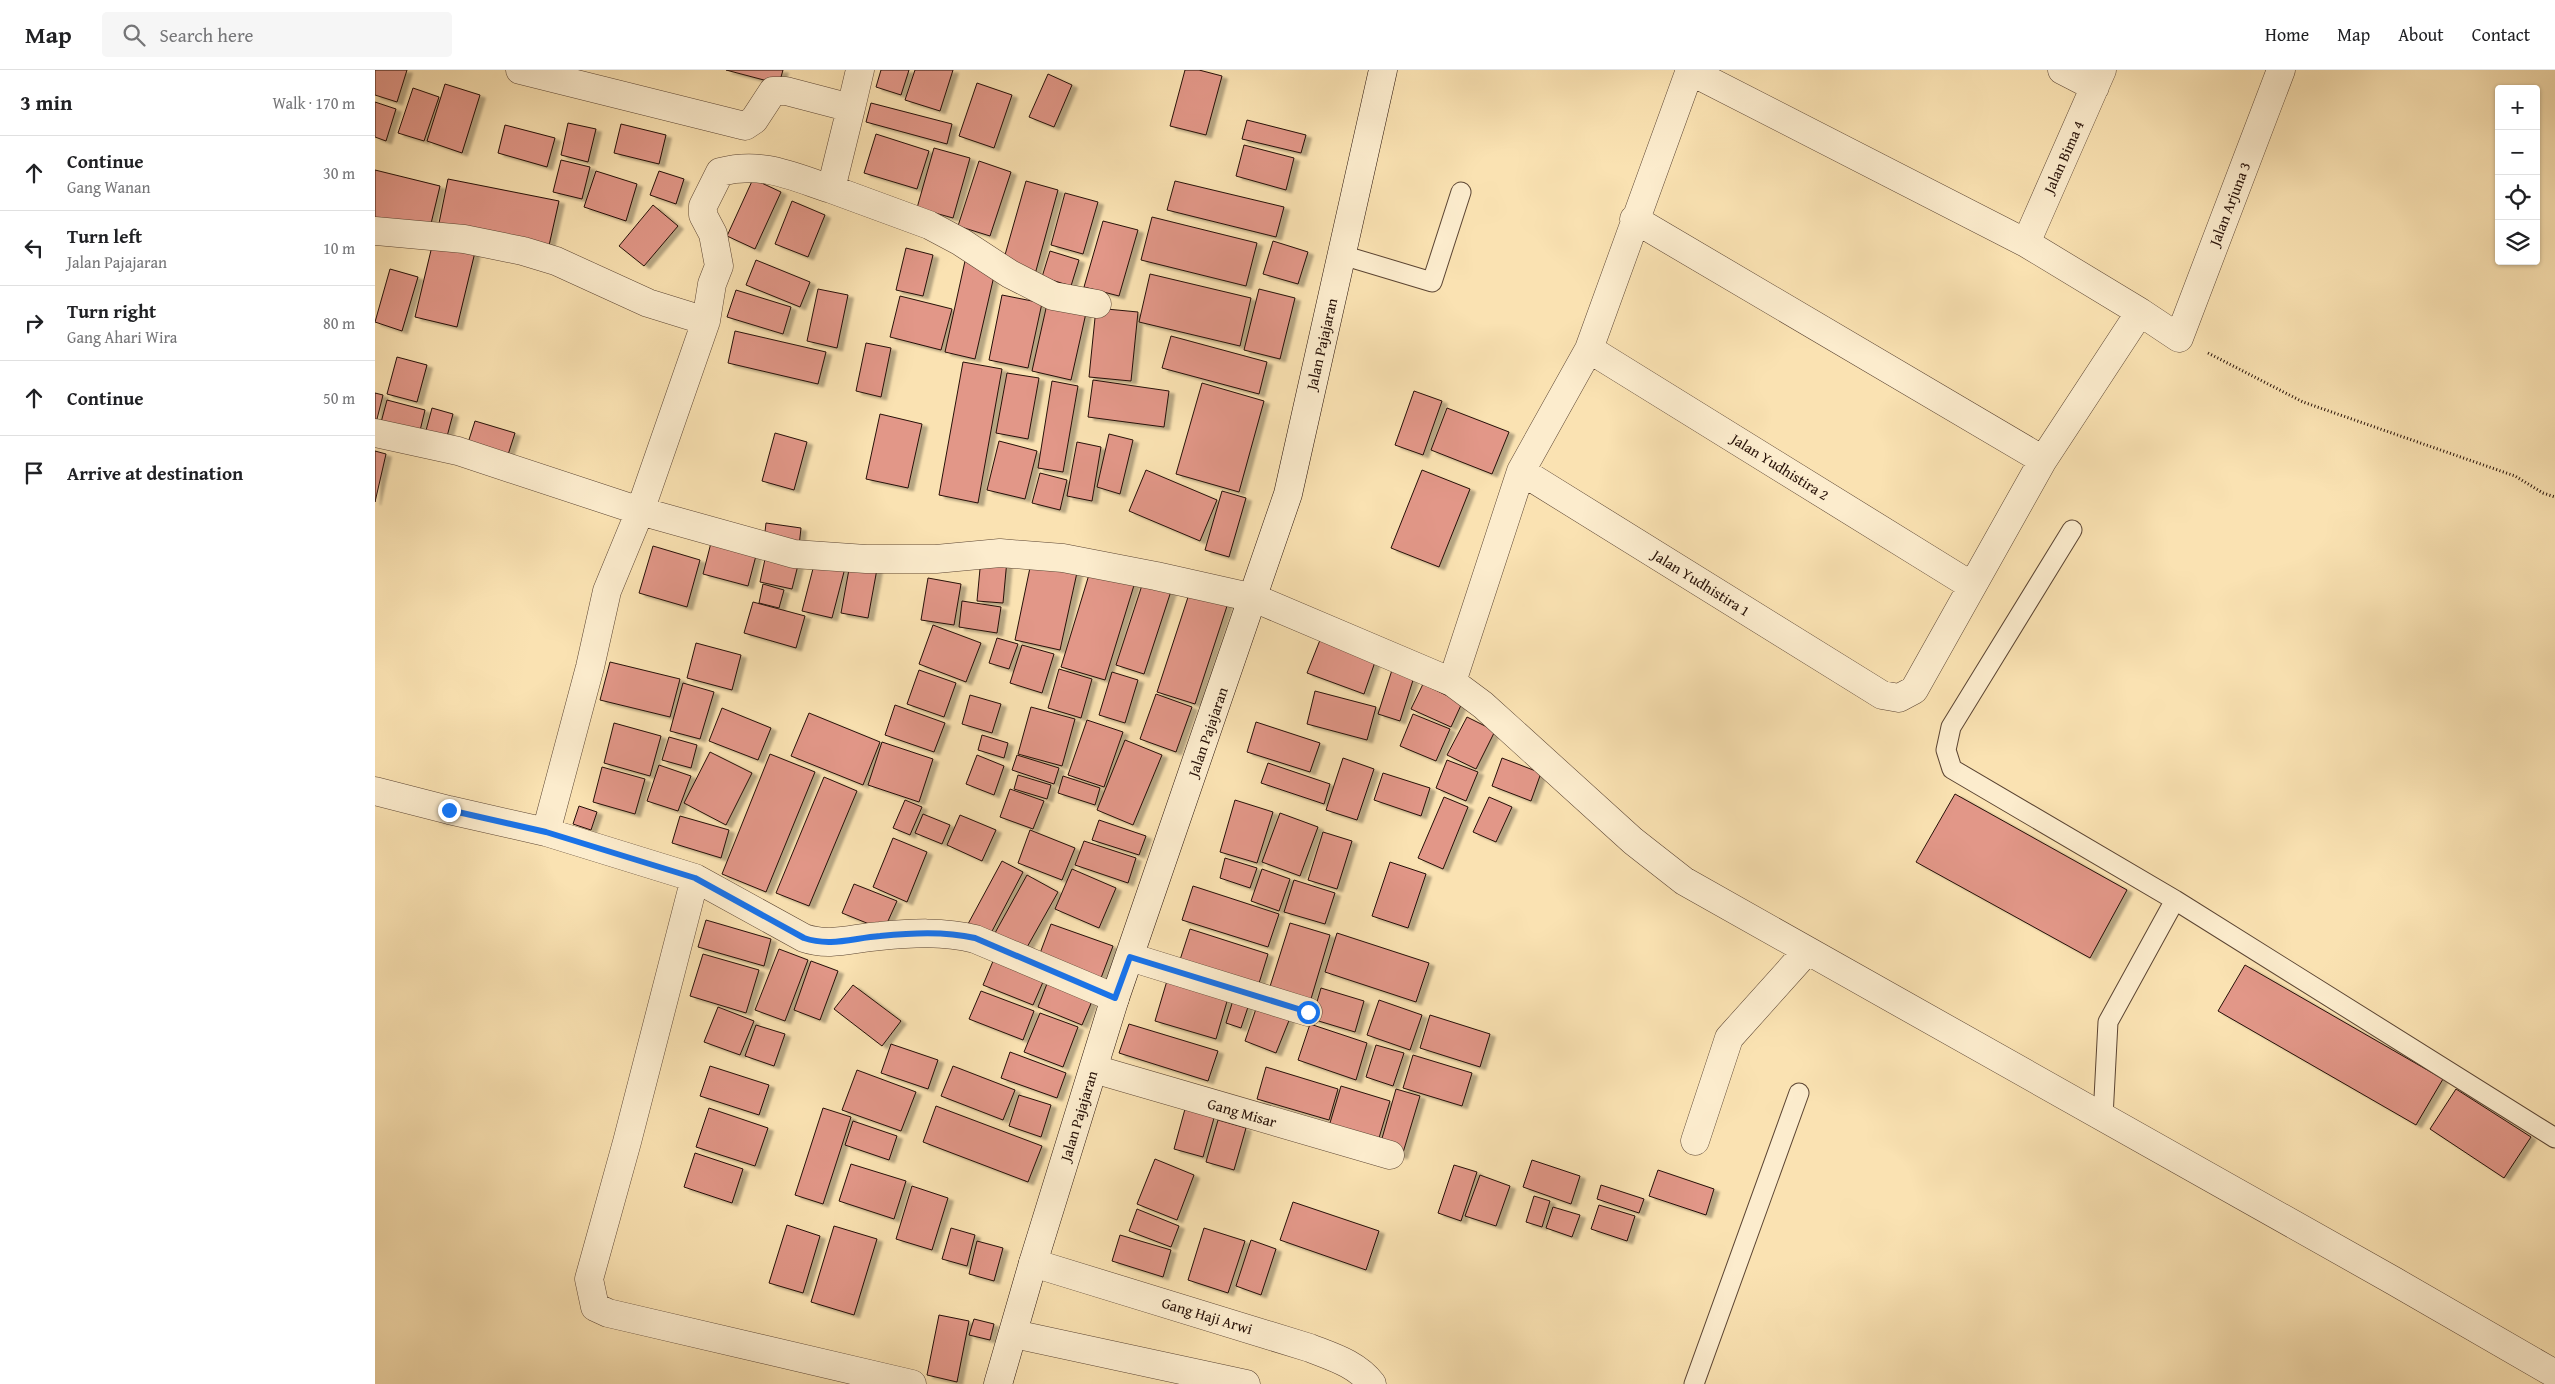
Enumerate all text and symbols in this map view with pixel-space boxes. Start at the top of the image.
search box [102,12,452,57]
text: Map [25,17,72,52]
icon: search [120,21,148,49]
text: Search here [160,21,253,49]
text: Home [2265,21,2309,48]
text: Map [2337,21,2370,48]
text: About [2398,21,2444,48]
text: Contact [2472,21,2530,48]
map controls [2495,85,2540,265]
button: + [2495,85,2540,130]
text: 3 min [20,87,72,118]
text: Walk · 170 m [272,91,355,115]
street label: Jalan Bima 4 [2037,117,2089,198]
button: − [2495,130,2540,175]
text: Continue [67,147,144,175]
icon: ahead [20,159,48,187]
street label: Jalan Arjuna 3 [2203,159,2255,251]
text: 30 m [323,161,355,185]
text: Gang Wanan [67,175,151,199]
button: locate [2495,175,2540,220]
button: layers [2495,220,2540,265]
text: Turn left [67,222,142,250]
icon: left [20,234,48,262]
text: 10 m [323,236,355,260]
text: Jalan Pajajaran [67,250,167,274]
street label: Jalan Pajajaran [1300,295,1342,394]
text: Turn right [67,297,156,325]
icon: right [20,309,48,337]
text: 80 m [323,311,355,335]
text: Gang Ahari Wira [67,325,177,349]
icon: ahead [20,384,48,412]
text: Continue [67,384,144,412]
text: 50 m [323,386,355,410]
street label: Jalan Yudhistira 2 [1726,427,1833,505]
icon: arrive [20,459,48,487]
text: Arrive at destination [67,459,243,487]
street label: Jalan Yudhistira 1 [1647,543,1754,621]
street label: Jalan Pajajaran [1182,684,1233,781]
route end [438,799,461,822]
route start [1297,1001,1320,1024]
street label: Jalan Pajajaran [1054,1067,1102,1166]
street label: Gang Misar [1205,1093,1279,1132]
street label: Gang Haji Arwi [1159,1292,1255,1339]

